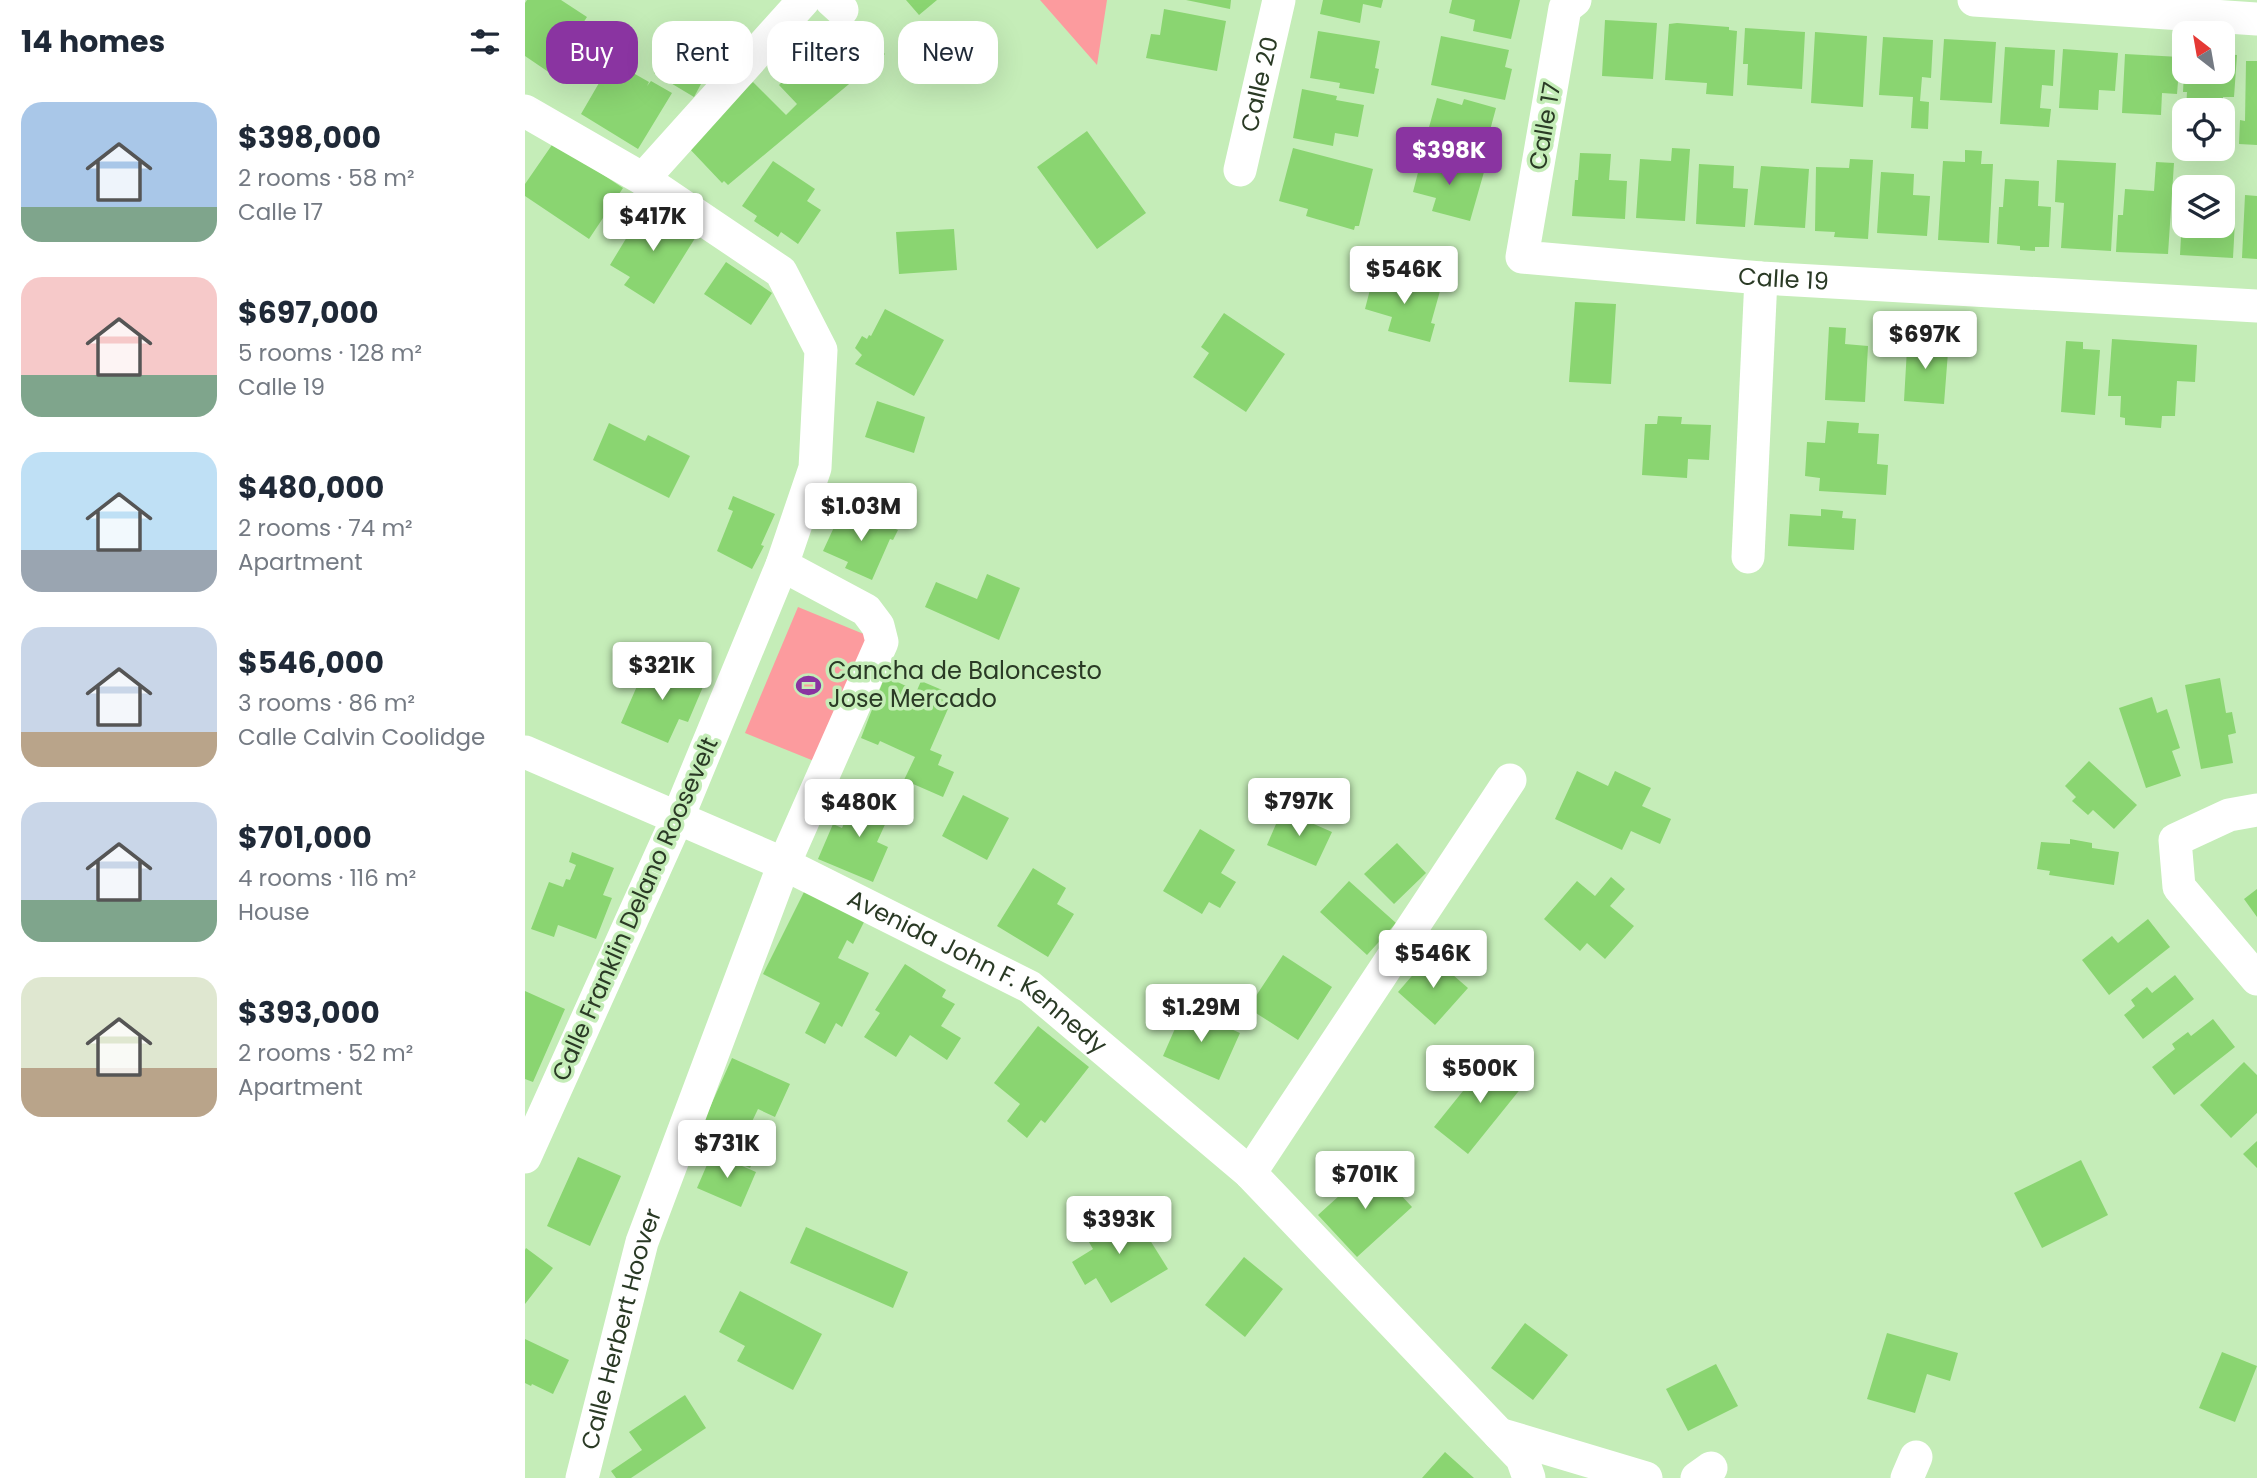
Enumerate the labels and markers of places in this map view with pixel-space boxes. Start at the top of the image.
pin: $398K [1400,128,1498,187]
pin: $417K [604,194,702,253]
pin: $546K [1355,246,1453,306]
pin: $697K [1876,312,1974,371]
pin: $1.03M [804,484,918,543]
pin: $321K [613,642,711,702]
place label: Cancha de Baloncesto Jose Mercado [828,654,1102,715]
sports icon: Cancha de Baloncesto Jose Mercado [794,671,822,699]
pin: $797K [1250,778,1348,838]
pin: $480K [810,780,908,839]
pin: $546K [1384,930,1482,990]
pin: $1.29M [1144,984,1258,1044]
pin: $500K [1431,1046,1529,1105]
pin: $731K [678,1120,776,1180]
pin: $701K [1316,1152,1414,1211]
pin: $393K [1070,1196,1168,1256]

